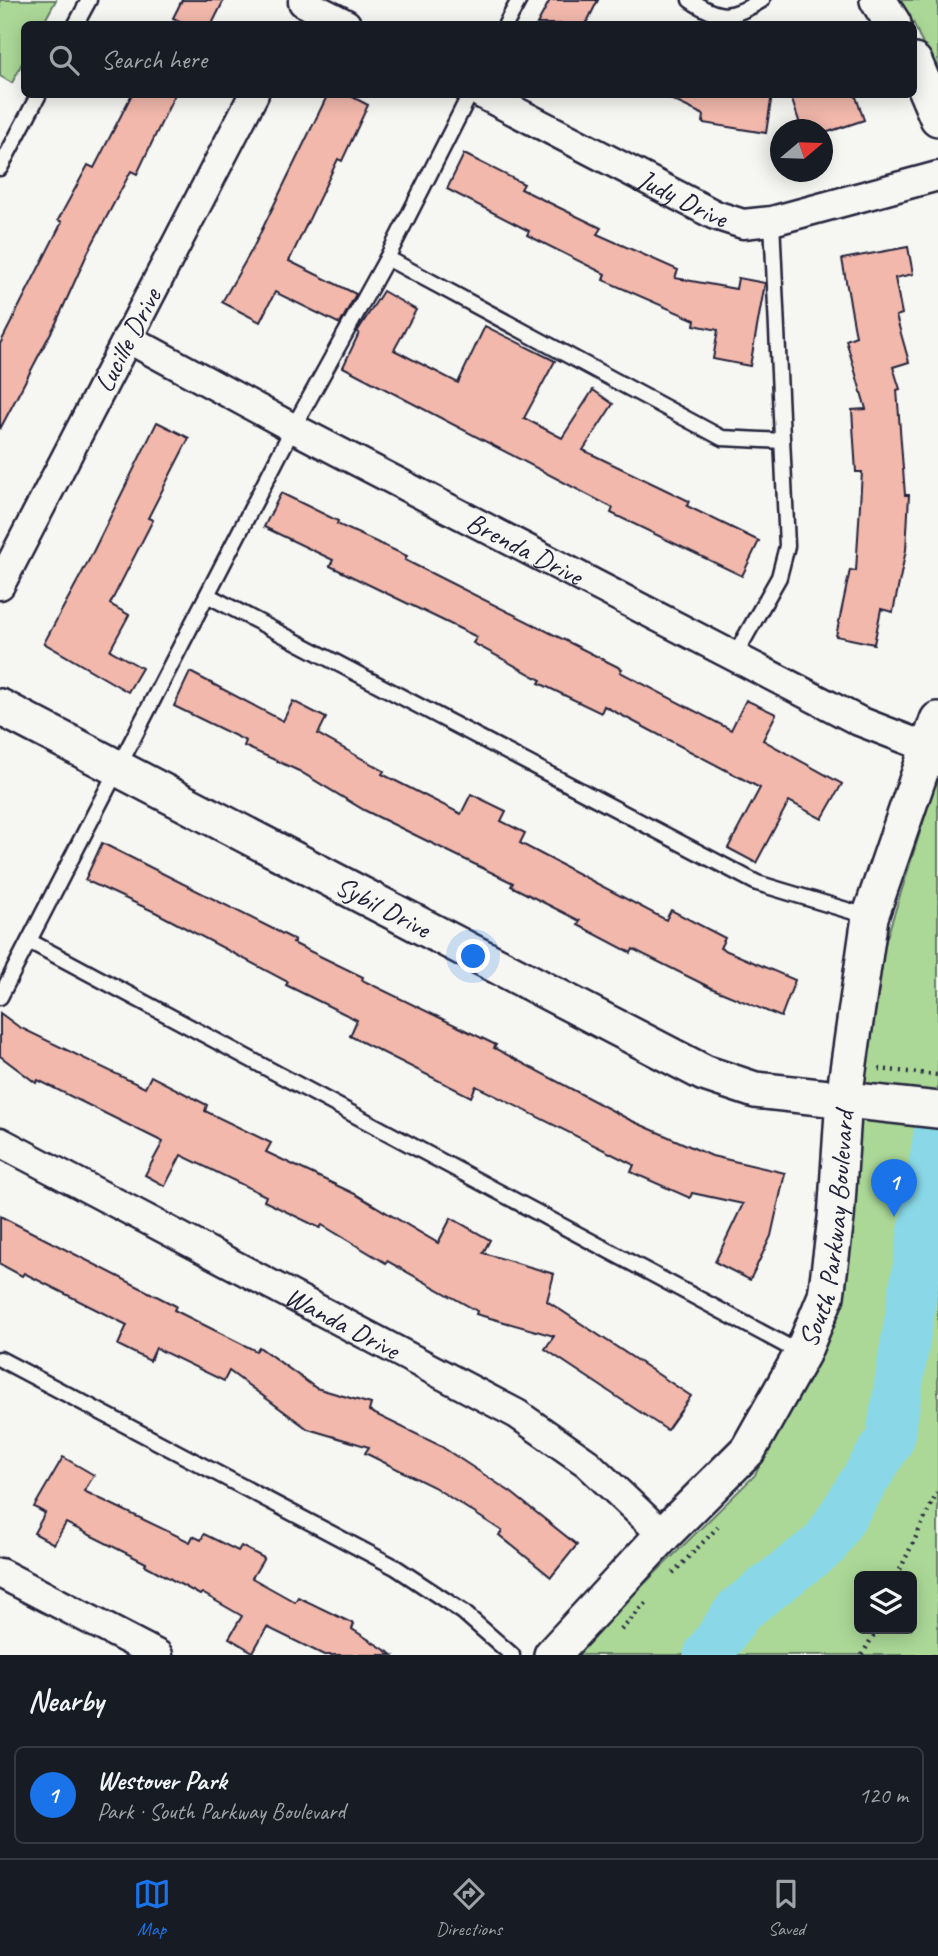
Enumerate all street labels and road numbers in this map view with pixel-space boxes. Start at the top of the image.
street label: Judy Drive [630,160,733,236]
street label: Lucille Drive [86,281,169,398]
street label: Brenda Drive [461,504,590,594]
street label: Sybil Drive [330,868,438,947]
street label: South Parkway Boulevard [790,1106,861,1352]
street label: Wanda Drive [279,1278,407,1368]

